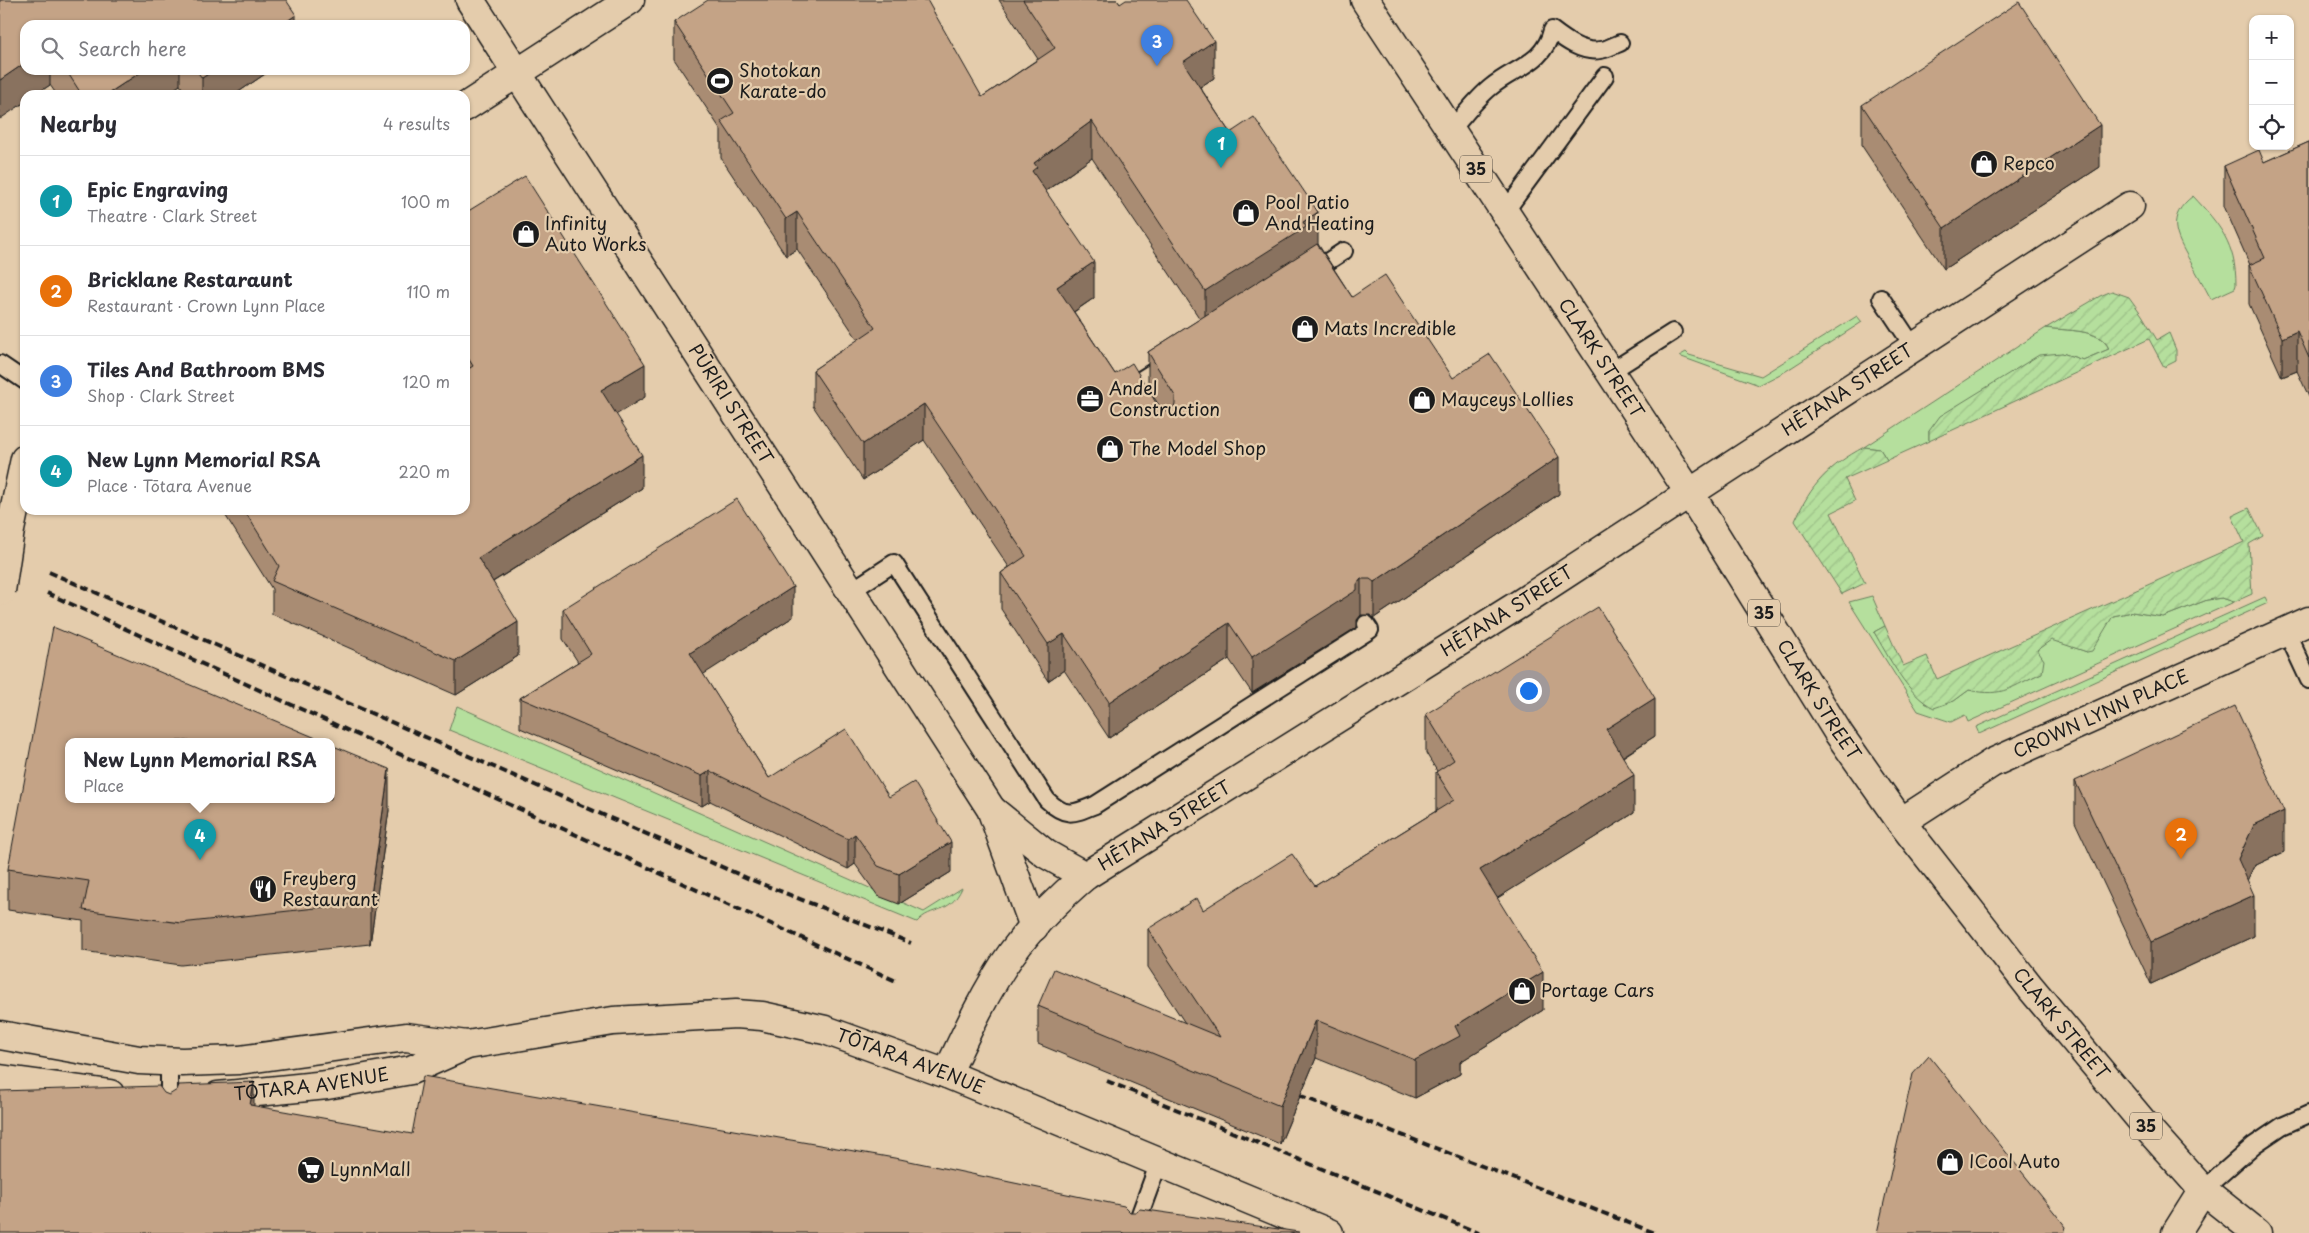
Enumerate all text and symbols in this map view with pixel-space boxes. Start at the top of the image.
map controls [2249,15,2294,150]
button: + [2249,15,2294,60]
search box [20,20,470,75]
pin: 3 [1141,25,1173,66]
icon: search [38,34,66,62]
text: Search here [78,34,187,62]
place label: Shotokan Karate-do [739,56,827,104]
button: − [2249,60,2294,105]
sports icon: Shotokan Karate-do [705,66,735,96]
button: locate [2249,105,2294,150]
text: Nearby [40,107,117,139]
text: 4 results [383,111,450,135]
pin: 1 [1205,127,1237,168]
shop icon: Repco [1969,149,1999,179]
place label: Repco [2003,149,2055,176]
road number: 35 [1460,156,1492,182]
text: Epic Engraving [87,175,228,203]
place label: Pool Patio And Heating [1265,188,1375,236]
text: 1 [52,189,60,213]
text: 100 m [401,189,450,213]
shop icon: Pool Patio And Heating [1231,198,1261,228]
text: Theatre · Clark Street [87,203,257,227]
place label: Infinity Auto Works [545,209,646,257]
shop icon: Infinity Auto Works [511,219,541,249]
text: Bricklane Restaraunt [87,265,293,293]
text: 2 [50,279,62,303]
text: 110 m [407,279,450,303]
street label: CLARK STREET [1553,292,1652,423]
text: Restaurant · Crown Lynn Place [87,293,325,317]
shop icon: Mats Incredible [1290,314,1320,344]
place label: Mats Incredible [1324,314,1457,341]
street label: HĒTANA STREET [1775,336,1918,442]
street label: PŪRIRI STREET [683,338,781,470]
text: Tiles And Bathroom BMS [87,355,325,383]
text: 3 [51,369,61,393]
text: 120 m [403,369,450,393]
place label: Andel Construction [1109,374,1220,422]
text: Shop · Clark Street [87,383,234,407]
office icon: Andel Construction [1075,384,1105,414]
shop icon: Mayceys Lollies [1407,385,1437,415]
place label: Mayceys Lollies [1441,385,1574,412]
shop icon: The Model Shop [1095,434,1125,464]
place label: The Model Shop [1129,434,1266,461]
text: New Lynn Memorial RSA [87,445,320,473]
text: 4 [51,459,61,483]
text: 220 m [399,459,450,483]
text: Place · Tōtara Avenue [87,473,252,497]
street label: HĒTANA STREET [1435,557,1578,662]
road number: 35 [1748,600,1780,626]
street label: CLARK STREET [1771,633,1869,766]
street label: CROWN LYNN PLACE [2008,662,2193,764]
your location [1516,678,1542,704]
popup [65,738,335,803]
text: New Lynn Memorial RSA [83,745,317,773]
text: Place [83,773,124,797]
street label: HĒTANA STREET [1092,773,1236,877]
pin: 2 [2165,818,2197,859]
pin: 4 [184,819,216,860]
place label: Freyberg Restaurant [282,864,378,912]
restaurant icon: Freyberg Restaurant [248,874,278,904]
street label: CLARK STREET [2007,961,2117,1085]
shop icon: Portage Cars [1507,976,1537,1006]
place label: Portage Cars [1541,976,1654,1003]
street label: TŌTARA AVENUE [833,1020,989,1100]
street label: TŌTARA AVENUE [232,1059,391,1106]
road number: 35 [2130,1112,2162,1140]
shop icon: ICool Auto [1935,1147,1965,1177]
place label: ICool Auto [1969,1147,2060,1174]
supermarket icon: LynnMall [296,1155,326,1185]
place label: LynnMall [330,1155,411,1182]

